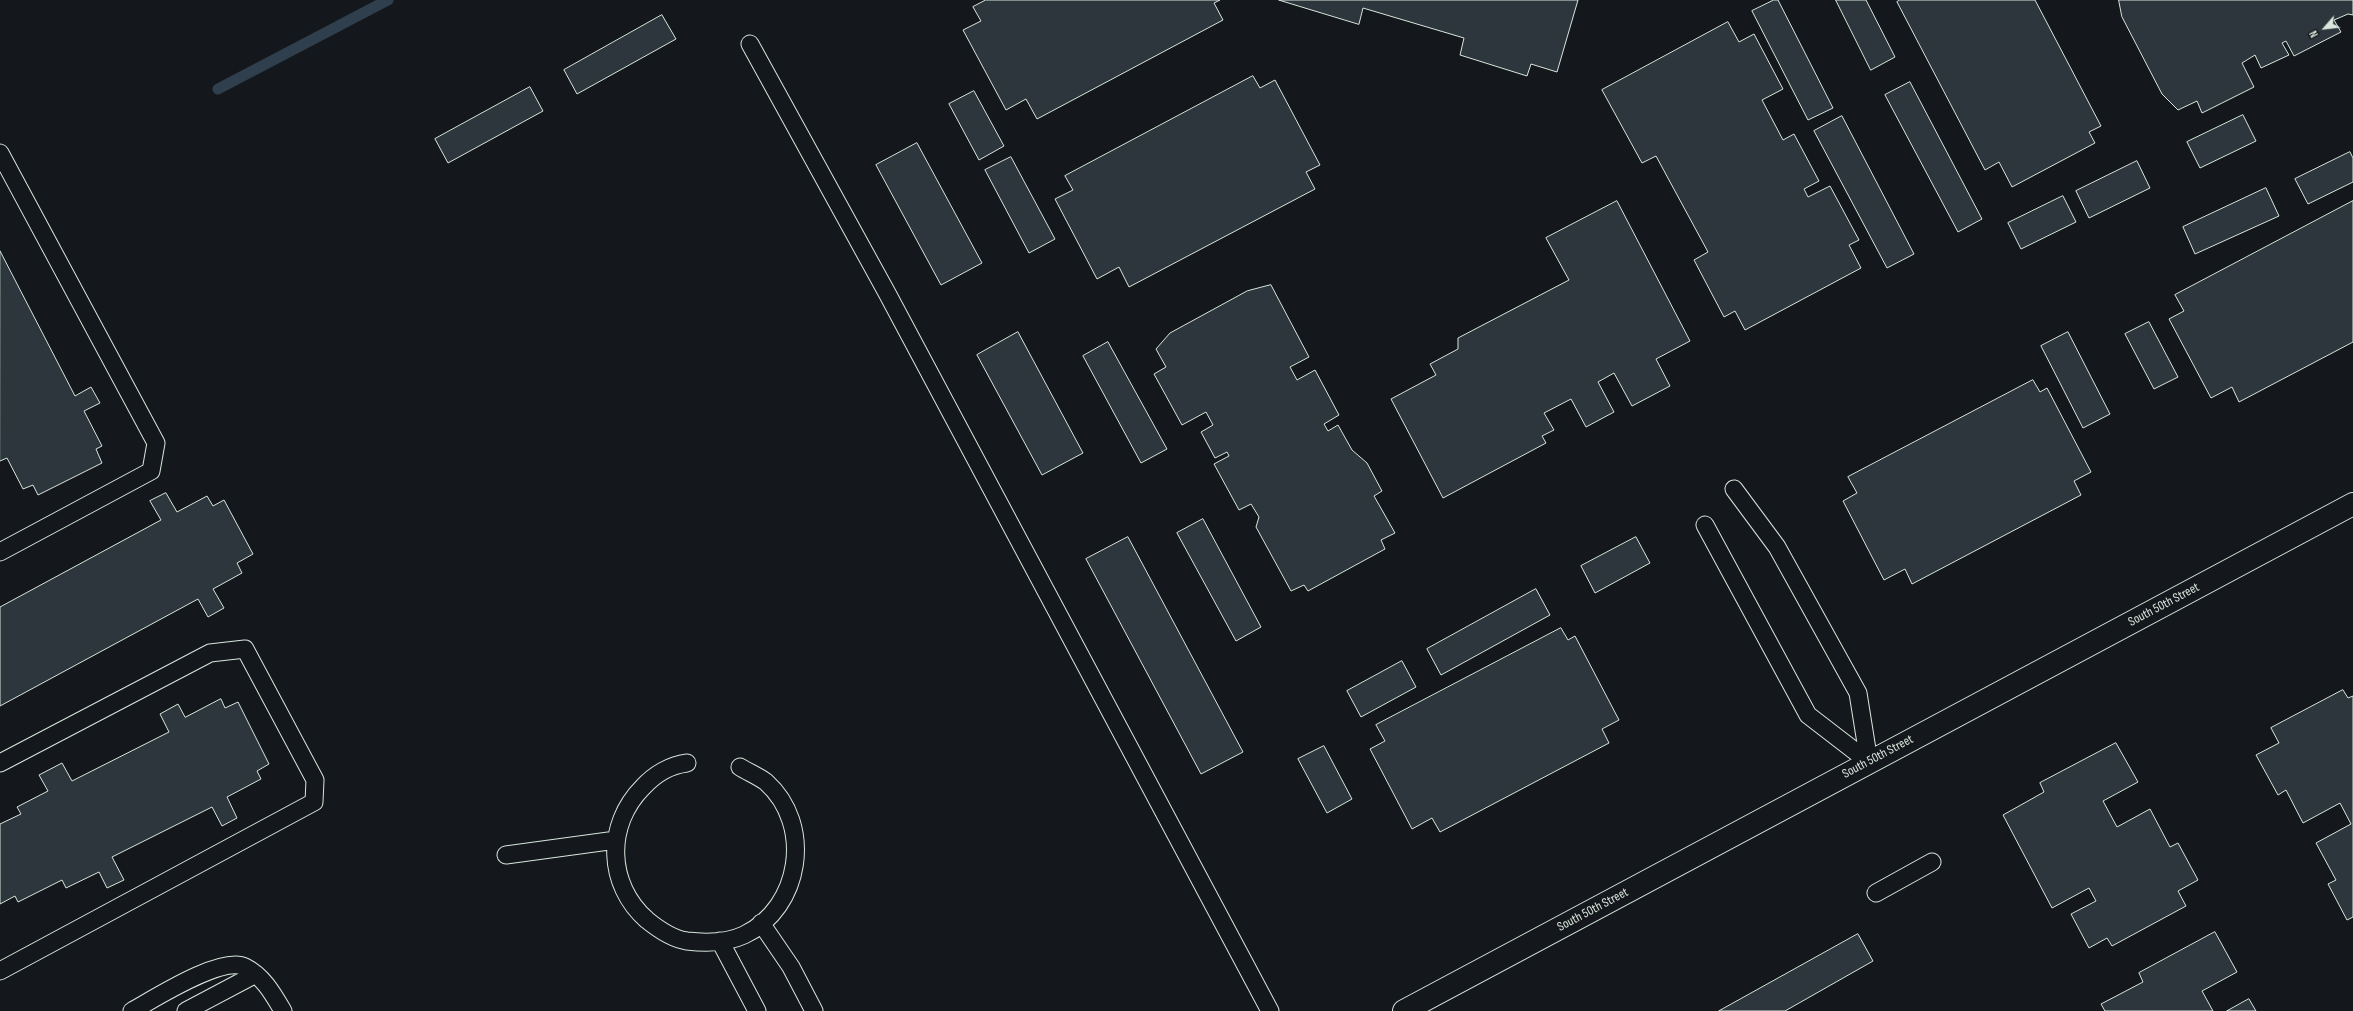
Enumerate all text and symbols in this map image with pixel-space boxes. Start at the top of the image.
north arrow [2305,8,2345,48]
text: N [2307,28,2321,40]
street label: South 50th Street [2126,580,2202,630]
street label: South 50th Street [1840,732,1916,782]
street label: South 50th Street [1555,885,1631,935]

